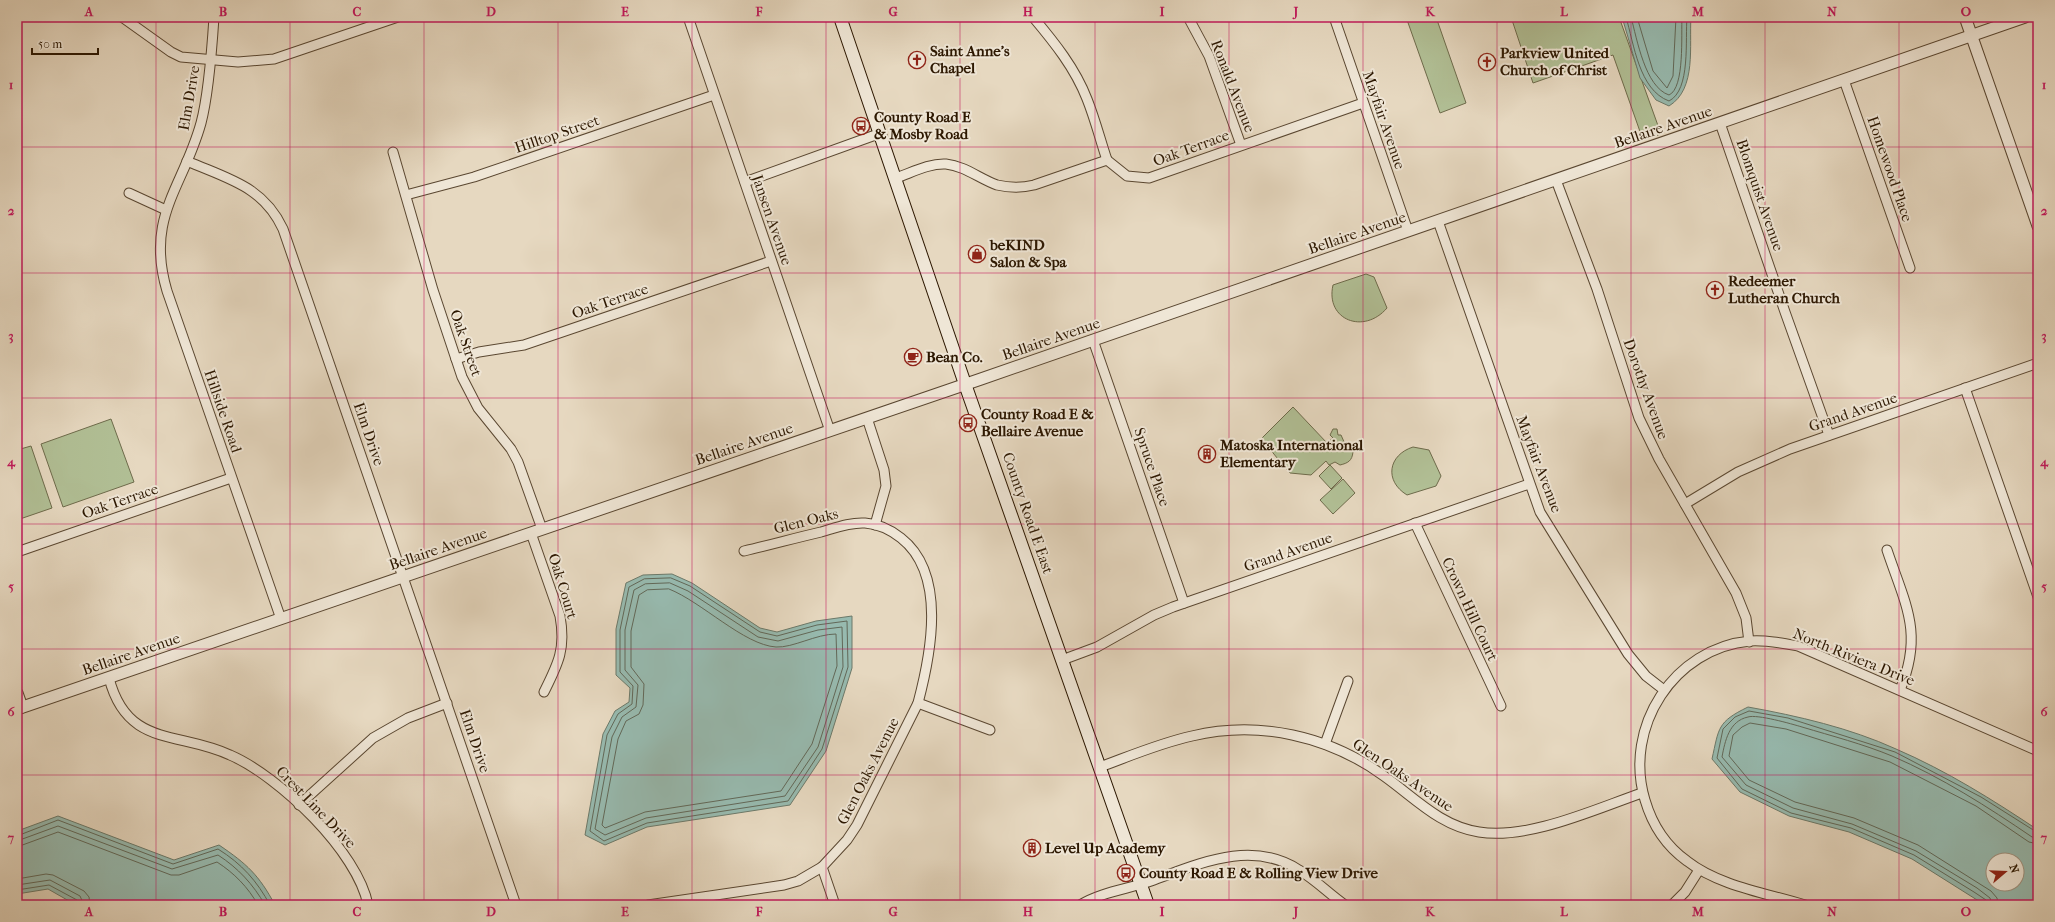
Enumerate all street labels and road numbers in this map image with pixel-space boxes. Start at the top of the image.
street label: Ronald Avenue [1207,37,1259,135]
street label: Elm Drive [174,64,204,132]
street label: Mayfair Avenue [1359,68,1409,172]
street label: Bellaire Avenue [1612,102,1715,152]
street label: Hilltop Street [512,111,602,157]
street label: Homewood Place [1863,114,1917,225]
street label: Oak Terrace [1150,126,1232,170]
street label: Blomquist Avenue [1732,137,1788,254]
street label: Jansen Avenue [748,172,796,268]
street label: Bellaire Avenue [1306,208,1409,258]
street label: Oak Terrace [569,279,651,322]
street label: Oak Street [446,307,486,379]
street label: Bellaire Avenue [1000,314,1103,364]
street label: Dorothy Avenue [1619,336,1673,442]
street label: Hillside Road [200,367,246,456]
street label: Grand Avenue [1806,388,1900,436]
street label: Elm Drive [350,400,388,469]
street label: Mayfair Avenue [1512,413,1566,516]
street label: Bellaire Avenue [693,419,796,469]
street label: Spruce Place [1130,425,1174,509]
street label: County Road E East [999,450,1057,577]
street label: Oak Terrace [79,479,161,522]
street label: Glen Oaks [772,504,841,538]
street label: Bellaire Avenue [387,524,490,574]
street label: Grand Avenue [1241,528,1335,576]
street label: Oak Court [545,551,582,622]
street label: Crown Hill Court [1438,554,1502,664]
street label: North Riviera Drive [1791,624,1918,690]
street label: Bellaire Avenue [80,629,183,679]
street label: Elm Drive [456,707,494,776]
street label: Glen Oaks Avenue [833,714,903,828]
street label: Glen Oaks Avenue [1349,735,1457,816]
street label: Crest Line Drive [272,762,360,852]

